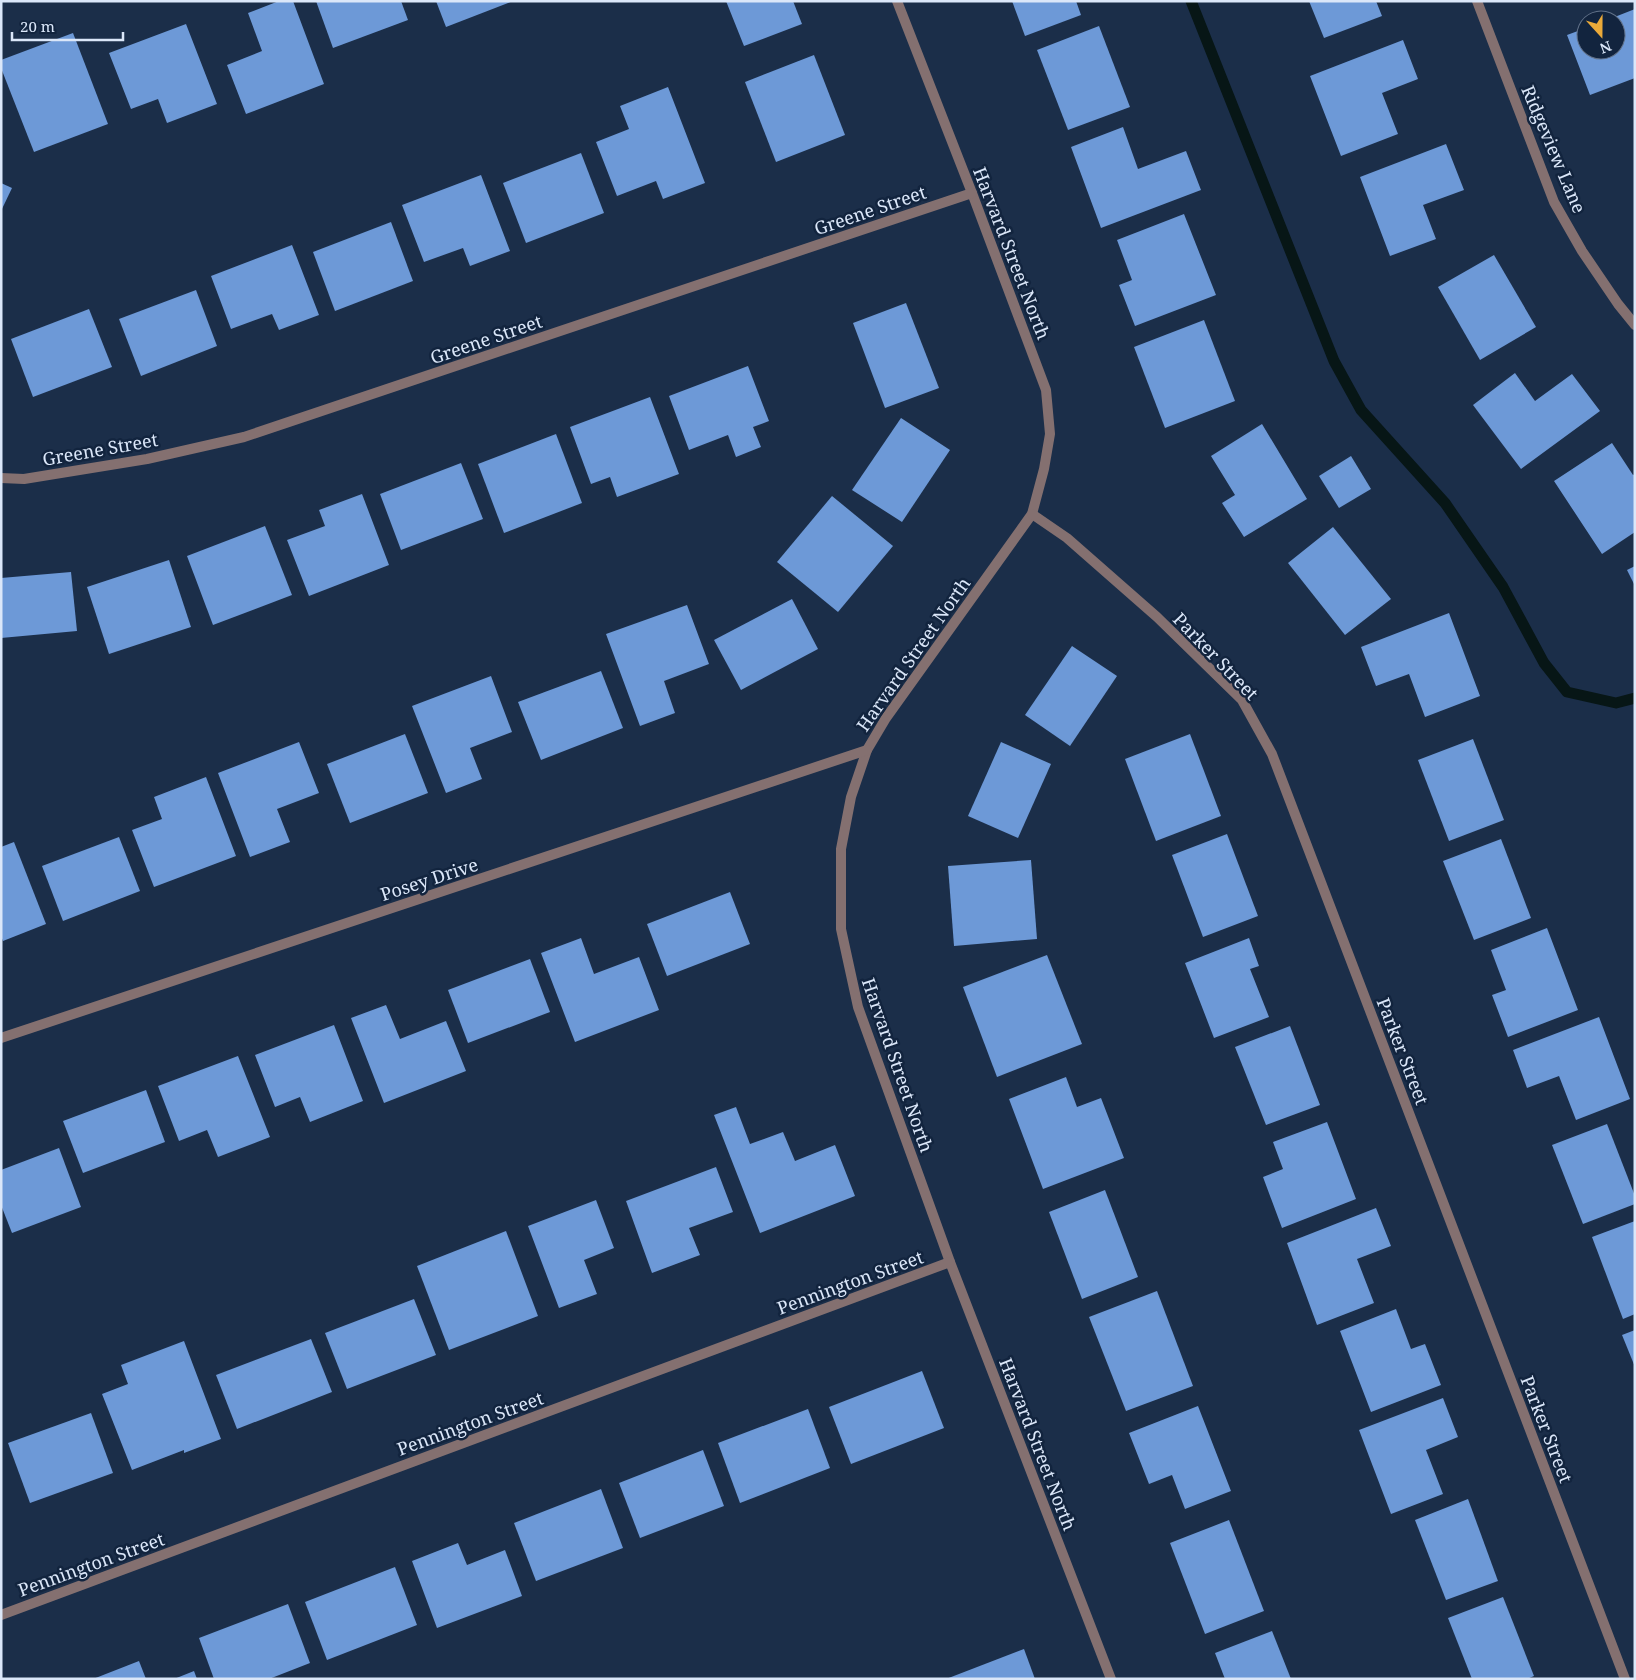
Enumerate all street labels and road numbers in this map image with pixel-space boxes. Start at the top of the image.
street label: Ridgeview Lane [1516,81,1592,217]
street label: Harvard Street North [968,163,1056,343]
street label: Greene Street [811,180,929,240]
street label: Greene Street [427,309,545,369]
street label: Greene Street [40,427,160,471]
street label: Harvard Street North [851,572,975,736]
street label: Parker Street [1168,607,1264,705]
street label: Posey Drive [377,852,481,906]
street label: Harvard Street North [857,975,939,1155]
street label: Parker Street [1372,994,1434,1108]
street label: Pennington Street [774,1244,926,1320]
street label: Harvard Street North [994,1354,1082,1534]
street label: Parker Street [1516,1372,1578,1486]
street label: Pennington Street [394,1385,546,1461]
street label: Pennington Street [15,1526,167,1602]

